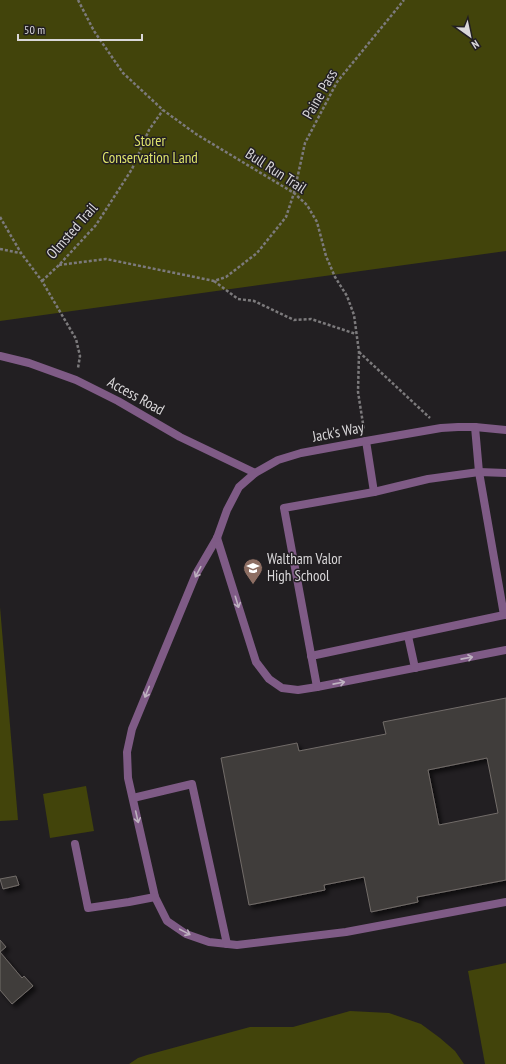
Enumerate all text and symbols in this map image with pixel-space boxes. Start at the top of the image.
scale bar [18,16,142,42]
north arrow [450,16,490,56]
text: 50 m [24,22,45,37]
text: N [469,37,482,52]
street label: Paine Pass [298,66,341,122]
park label: Storer Conservation Land [102,131,198,167]
street label: Bull Run Trail [242,144,311,198]
street label: Olmsted Trail [42,198,102,263]
street label: Access Road [104,372,168,419]
street label: Jack's Way [310,417,366,446]
place label: Waltham Valor High School [267,549,343,585]
school or university icon: Waltham Valor High School [242,557,264,585]
one-way arrow [194,566,201,578]
one-way arrow [234,596,241,609]
one-way arrow [460,653,473,661]
one-way arrow [332,678,345,686]
one-way arrow [143,685,151,697]
one-way arrow [133,810,141,823]
one-way arrow [179,929,191,936]

